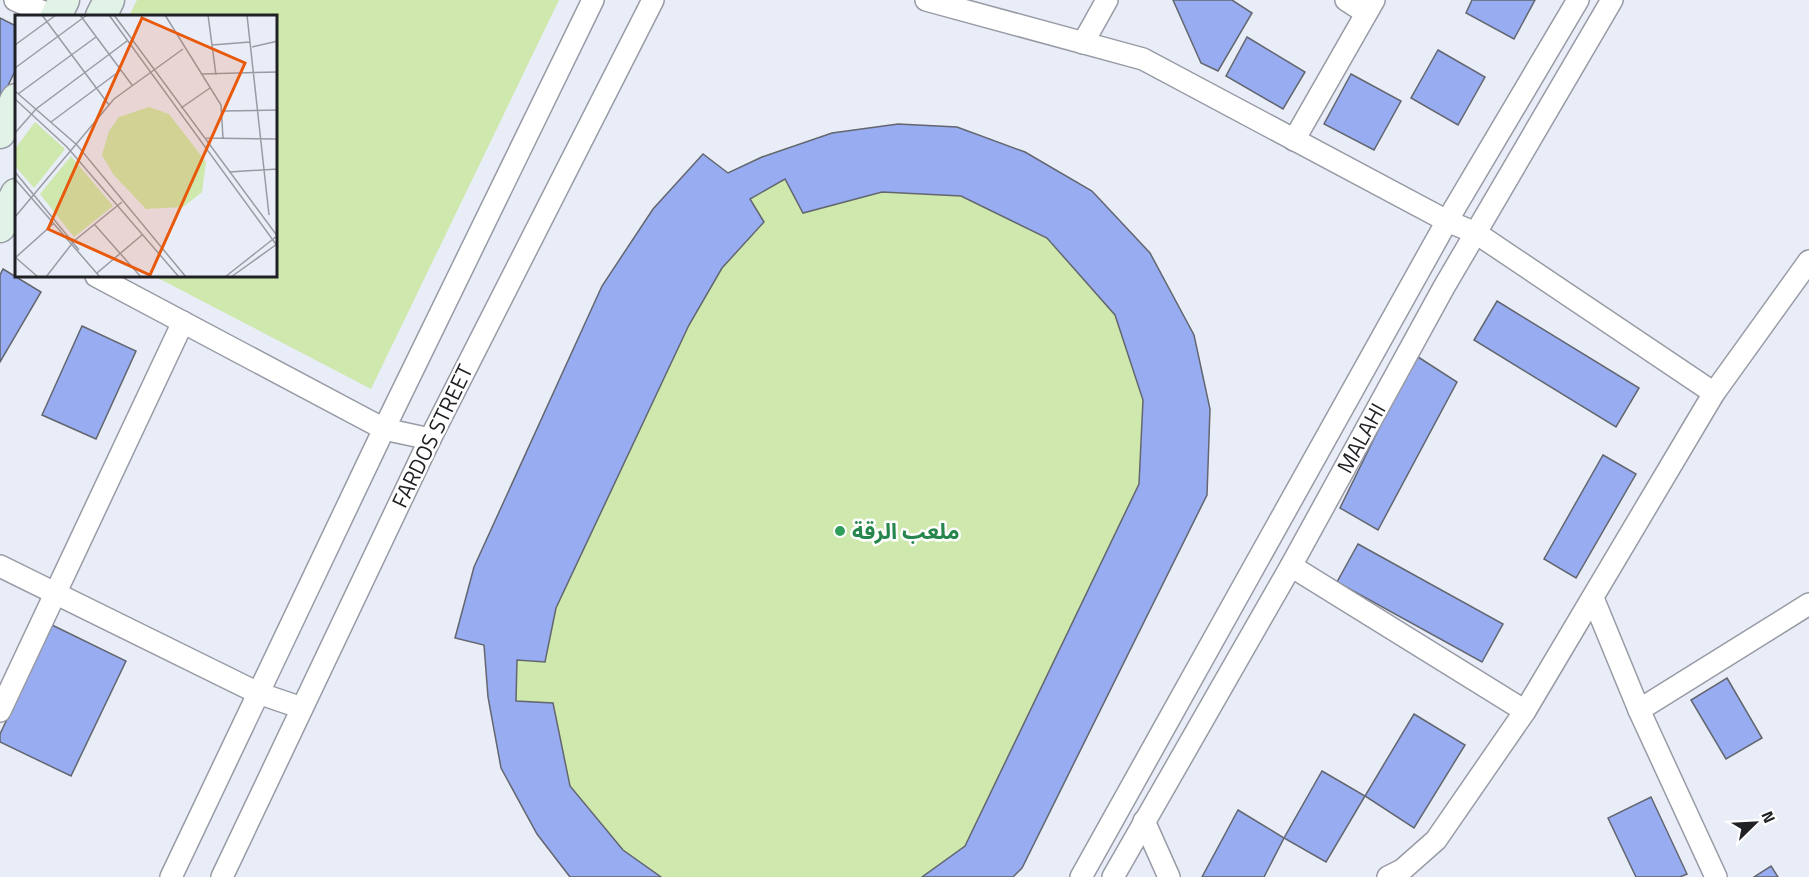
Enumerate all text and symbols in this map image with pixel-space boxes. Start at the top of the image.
inset map [15,15,278,278]
street label: FARDOS STREET [383,358,482,514]
street label: MALAHI [1328,397,1394,479]
place label: ملعب الرقة [852,514,960,548]
marker: ملعب الرقة [833,524,847,538]
north arrow [1725,793,1785,853]
text: N [1755,807,1782,827]

